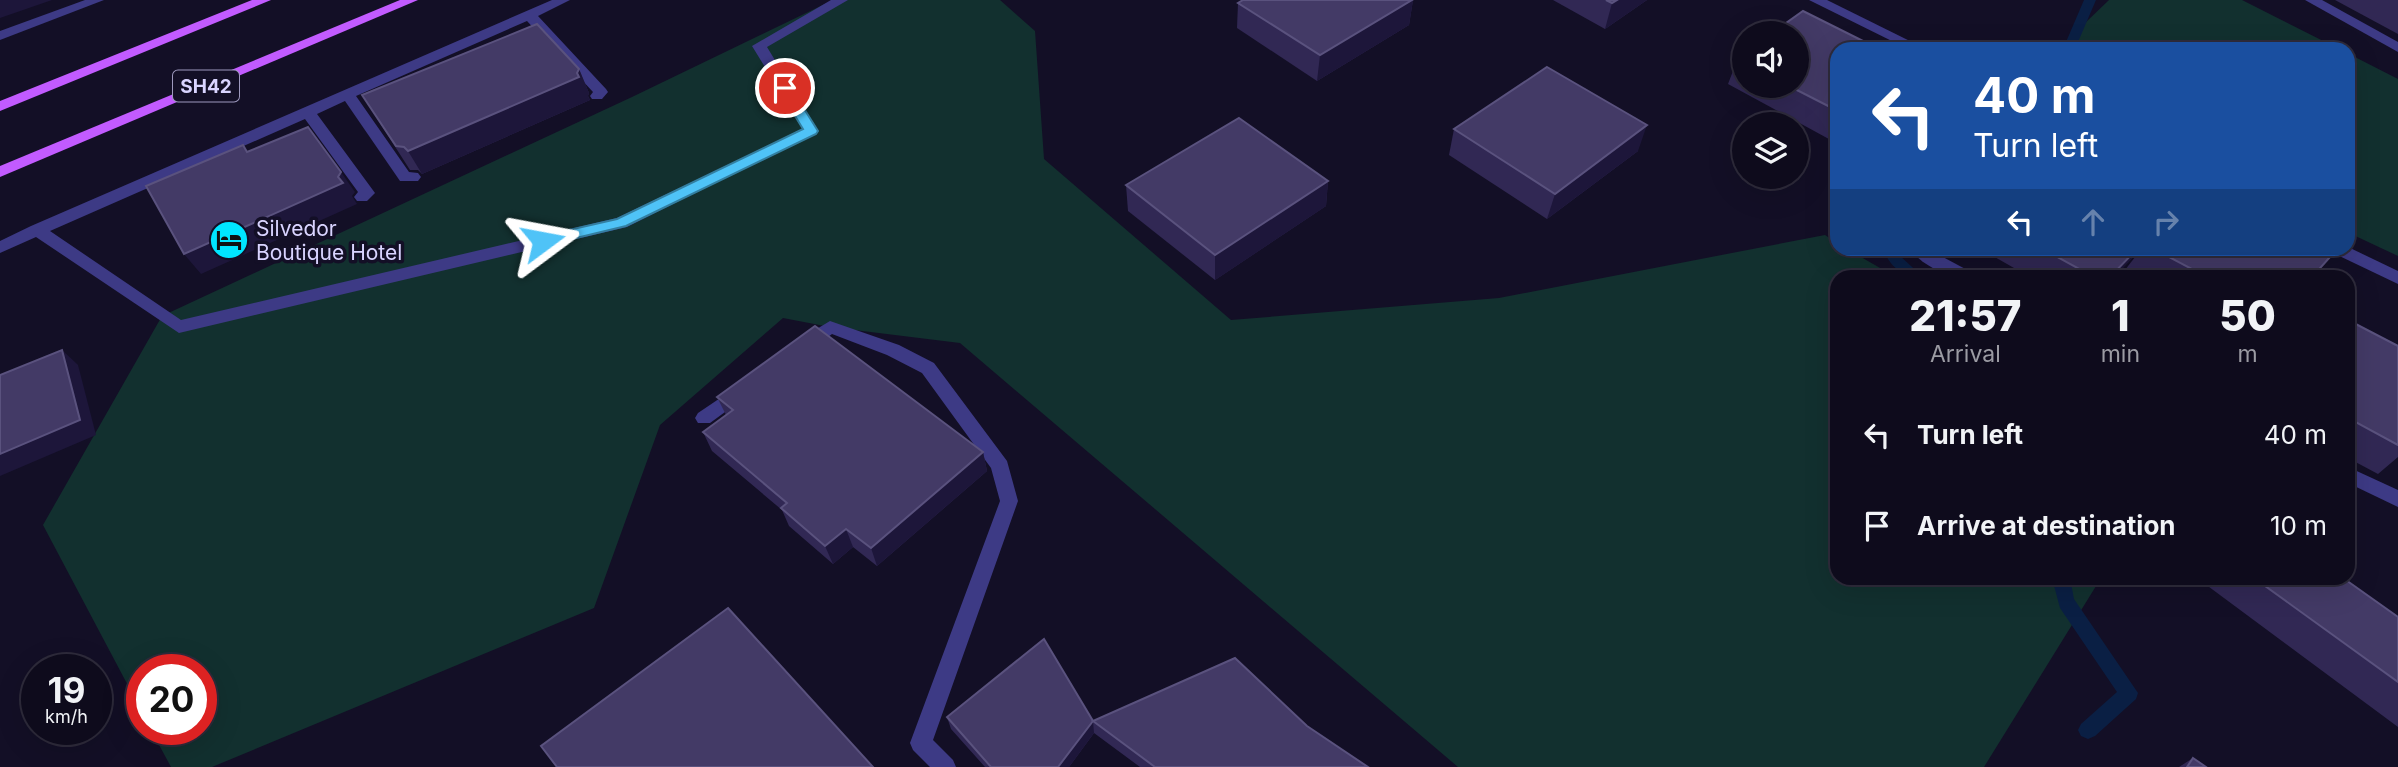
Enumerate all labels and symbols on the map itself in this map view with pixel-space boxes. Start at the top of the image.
pin [755,58,815,118]
road number: SH42 [173,71,239,102]
position arrow [506,204,580,278]
place label: Silvedor Boutique Hotel [256,216,402,265]
hotel icon: Silvedor Boutique Hotel [208,219,250,261]
speed limit sign: 20 [126,654,217,745]

